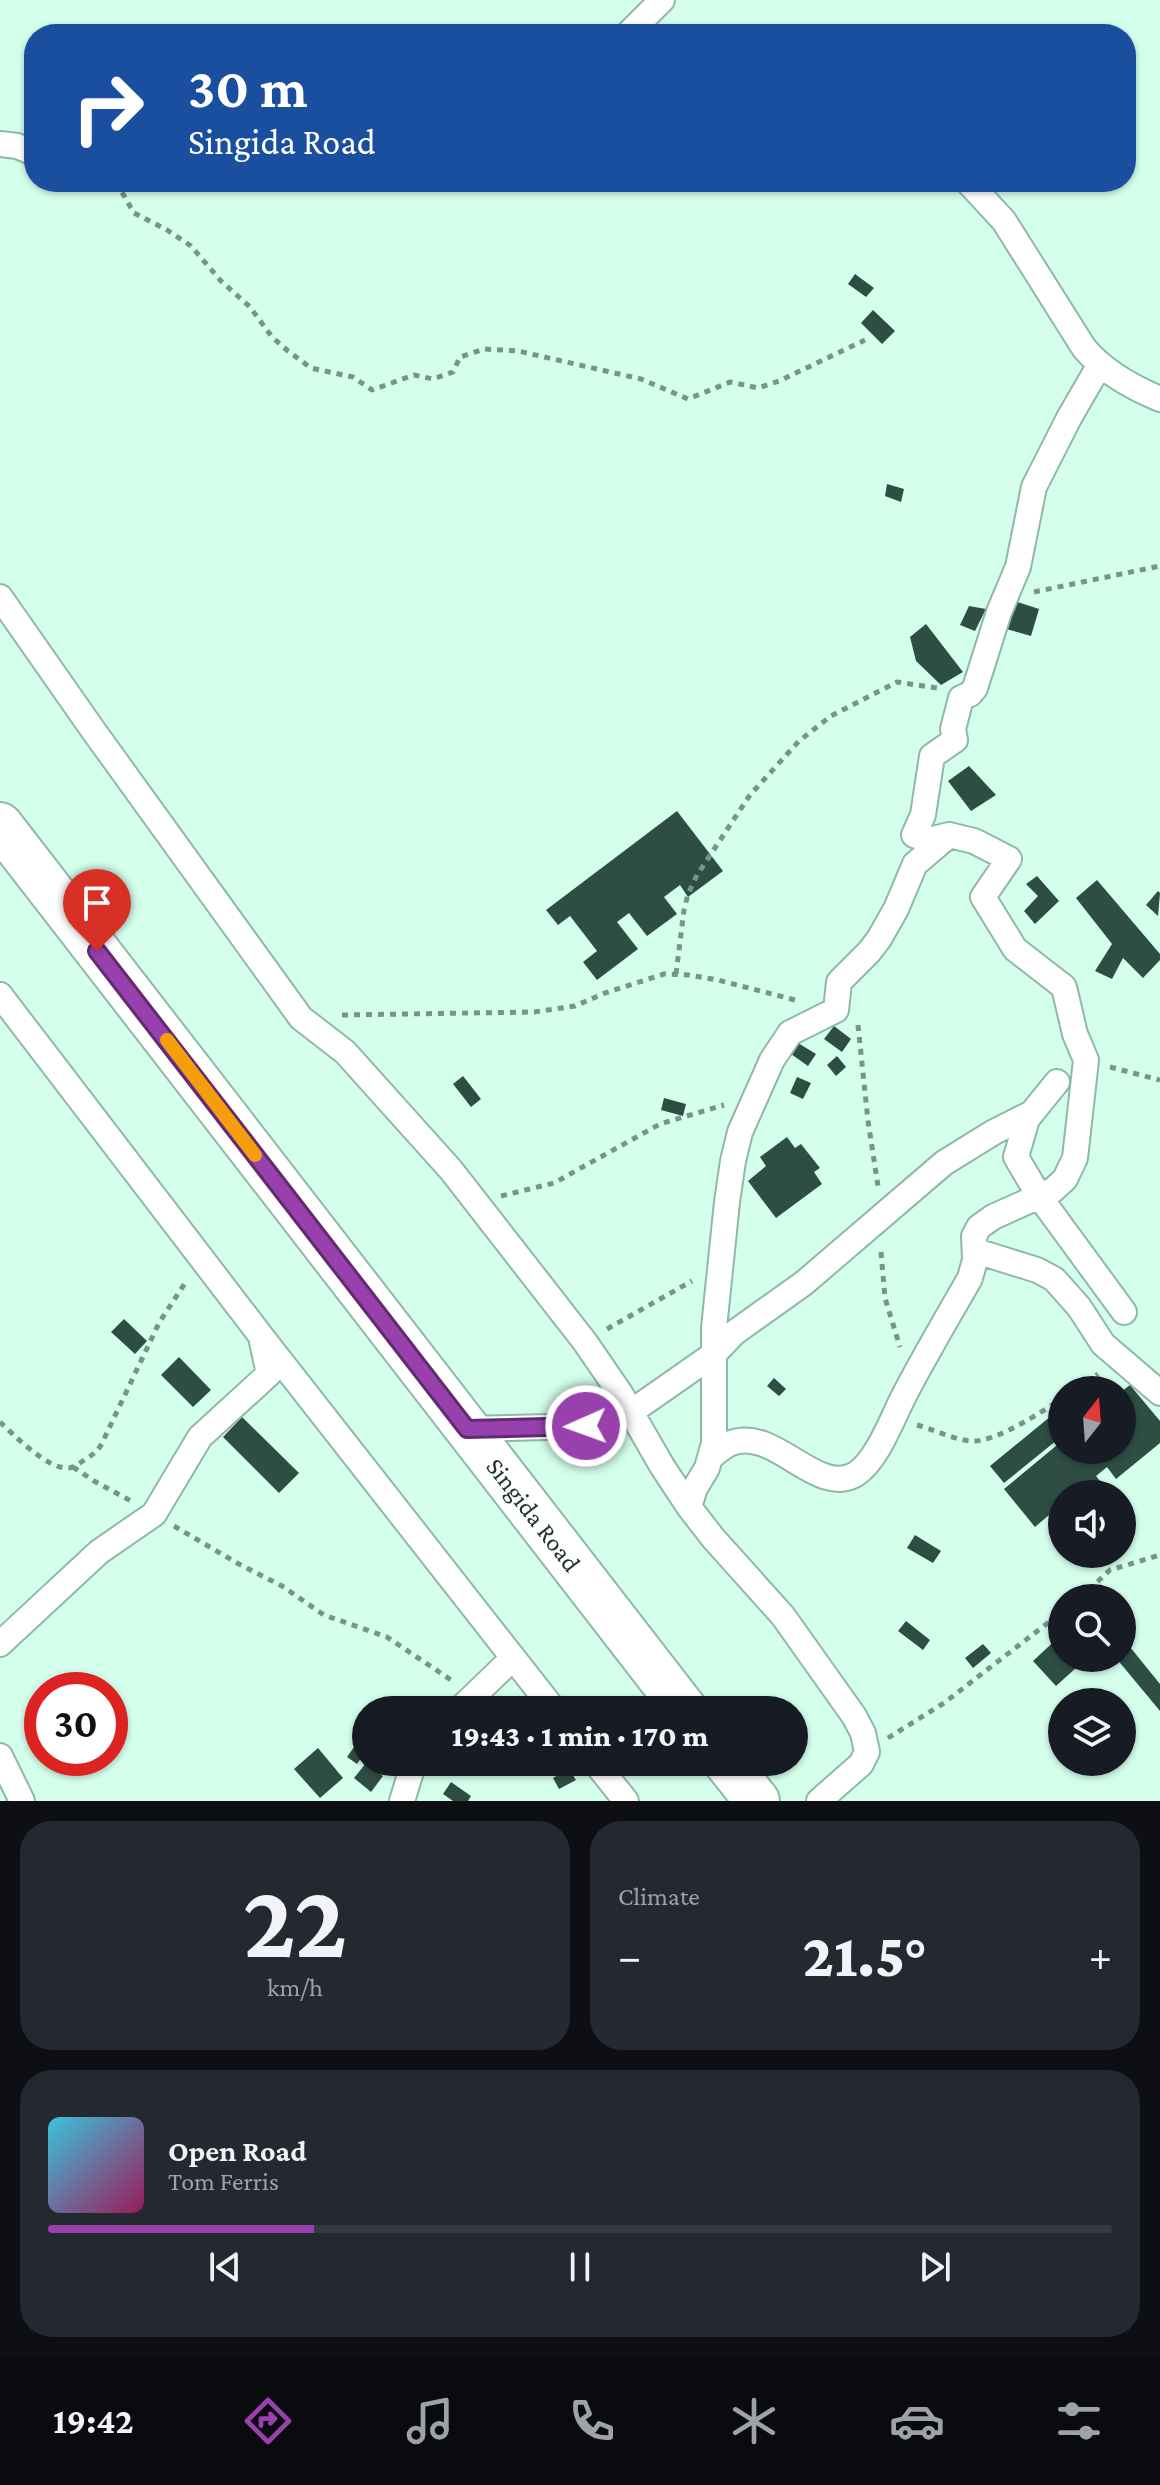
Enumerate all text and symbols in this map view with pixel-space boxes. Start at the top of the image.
icon: right [56,56,160,160]
text: 30 m [188,57,308,119]
text: Singida Road [188,122,376,162]
pin [63,869,131,951]
icon: arrive [75,881,119,925]
north arrow [1048,1376,1136,1464]
map controls [1048,1376,1136,1776]
position arrow [544,1384,628,1468]
street label: Singida Road [481,1452,587,1577]
button: sound [1048,1480,1136,1568]
button: search [1048,1584,1136,1672]
speed limit sign: 30 [24,1672,128,1776]
button: layers [1048,1688,1136,1776]
text: 19:43 · 1 min · 170 m [452,1719,708,1752]
text: 22 [243,1863,347,1978]
text: Climate [618,1882,700,1911]
text: 21.5° [802,1922,928,1989]
text: − [618,1932,641,1980]
text: + [1089,1932,1112,1980]
text: km/h [267,1973,323,2002]
text: Open Road [168,2134,307,2167]
text: Tom Ferris [168,2167,279,2196]
icon: previous [203,2245,247,2289]
icon: pause [558,2245,602,2289]
icon: next [913,2245,957,2289]
icon: directions [240,2393,296,2449]
icon: music [402,2393,458,2449]
icon: phone [564,2393,620,2449]
icon: climate [726,2393,782,2449]
icon: car [889,2393,945,2449]
icon: filters [1051,2393,1107,2449]
text: 19:42 [53,2401,134,2441]

